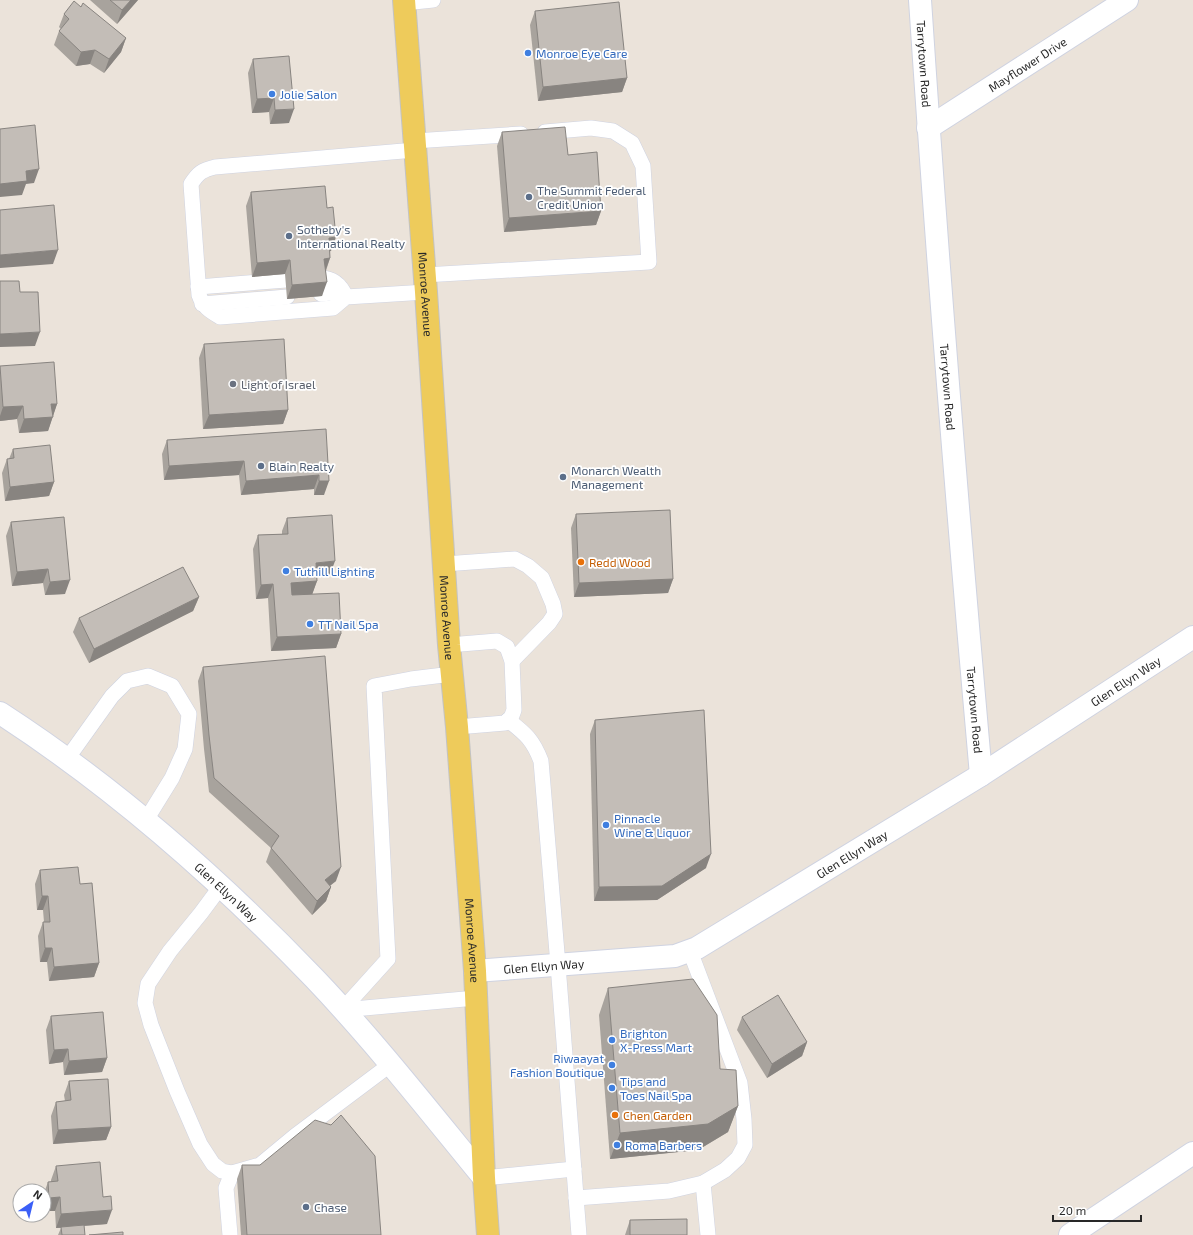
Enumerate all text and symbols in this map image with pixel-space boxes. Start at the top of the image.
street label: Tarrytown Road [914,20,934,108]
street label: Mayflower Drive [985,34,1069,94]
place label: Monroe Eye Care [536,46,628,60]
marker: Monroe Eye Care [523,48,533,58]
place label: Jolie Salon [280,87,337,101]
marker: Jolie Salon [267,89,277,99]
place label: The Summit Federal Credit Union [537,183,646,211]
marker: The Summit Federal Credit Union [524,192,534,202]
place label: Sotheby's International Realty [297,222,406,250]
marker: Sotheby's International Realty [284,231,294,241]
street label: Monroe Avenue [416,251,436,337]
street label: Tarrytown Road [938,343,959,431]
place label: Light of Israel [241,377,316,391]
marker: Light of Israel [228,379,238,389]
place label: Blain Realty [269,459,335,473]
marker: Blain Realty [256,461,266,471]
place label: Monarch Wealth Management [571,463,661,491]
marker: Monarch Wealth Management [558,472,568,482]
place label: Redd Wood [589,555,651,569]
marker: Redd Wood [576,557,586,567]
place label: Tuthill Lighting [294,564,375,578]
marker: Tuthill Lighting [281,566,291,576]
street label: Monroe Avenue [437,575,457,661]
place label: TT Nail Spa [318,617,379,631]
marker: TT Nail Spa [305,619,315,629]
street label: Glen Ellyn Way [1088,653,1164,709]
street label: Tarrytown Road [964,666,986,754]
place label: Pinnacle Wine & Liquor [614,811,691,839]
marker: Pinnacle Wine & Liquor [601,820,611,830]
street label: Glen Ellyn Way [813,826,890,881]
street label: Glen Ellyn Way [192,859,261,925]
street label: Monroe Avenue [463,898,483,983]
street label: Glen Ellyn Way [503,956,585,976]
place label: Brighton X-Press Mart [620,1026,692,1054]
marker: Brighton X-Press Mart [607,1035,617,1045]
place label: Riwaayat Fashion Boutique [510,1051,604,1079]
marker: Riwaayat Fashion Boutique [607,1060,617,1070]
place label: Tips and Toes Nail Spa [620,1074,692,1102]
marker: Tips and Toes Nail Spa [607,1083,617,1093]
place label: Chen Garden [623,1108,692,1122]
marker: Chen Garden [610,1110,620,1120]
place label: Roma Barbers [625,1138,702,1152]
marker: Roma Barbers [612,1140,622,1150]
north arrow [12,1183,52,1223]
text: N [31,1187,45,1202]
scale bar [1053,1197,1141,1223]
place label: Chase [314,1200,347,1214]
marker: Chase [301,1202,311,1212]
text: 20 m [1059,1203,1086,1217]

